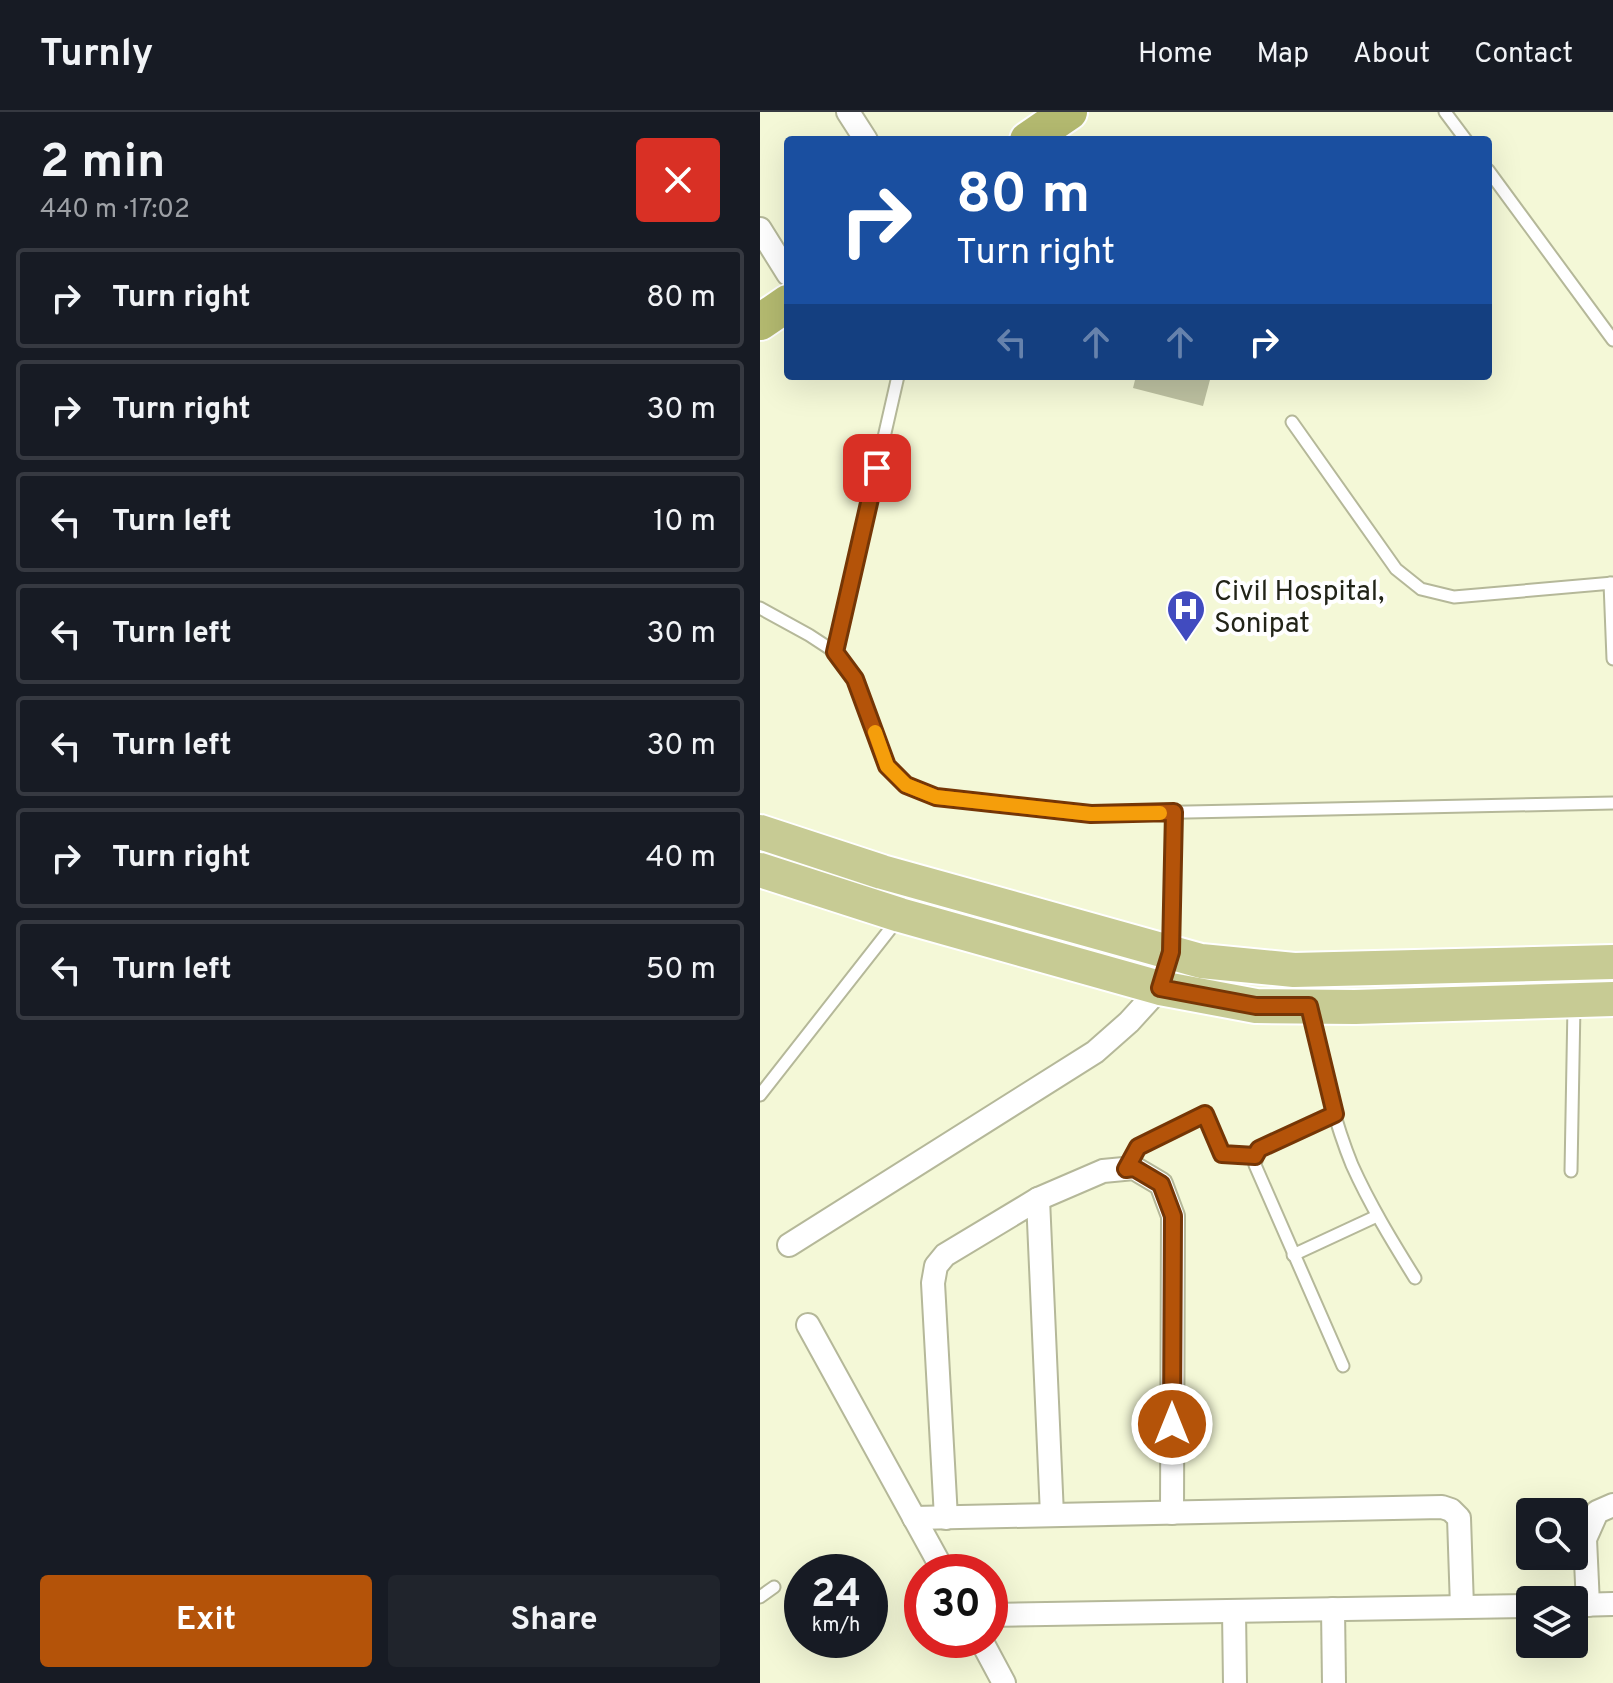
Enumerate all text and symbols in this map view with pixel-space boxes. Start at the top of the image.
text: Turnly [40,31,153,80]
text: Home [1138,37,1212,73]
text: Map [1256,37,1309,73]
text: About [1353,37,1430,73]
text: Contact [1474,37,1573,73]
text: 2 min [40,134,165,194]
button: close [636,138,720,222]
text: 80 m [956,162,1090,232]
icon: right [824,168,928,272]
text: 440 m · 17:02 [40,194,190,227]
text: Turn right [956,231,1115,277]
icon: right [44,276,88,320]
text: Turn right [112,280,250,317]
text: 80 m [646,280,716,317]
icon: left [990,320,1034,364]
icon: ahead [1074,320,1118,364]
icon: ahead [1158,320,1202,364]
icon: right [1242,320,1286,364]
icon: right [44,388,88,432]
text: Turn right [112,392,250,429]
text: 30 m [647,392,716,429]
pin [843,434,911,502]
icon: arrive [855,446,899,490]
icon: left [44,500,88,544]
text: Turn left [112,504,232,541]
text: 10 m [653,504,716,541]
place label: Civil Hospital, Sonipat [1214,575,1384,643]
hospital icon: Civil Hospital, Sonipat [1165,588,1207,643]
icon: left [44,612,88,656]
text: Turn left [112,616,232,653]
text: 30 m [647,616,716,653]
icon: left [44,724,88,768]
text: Turn left [112,728,232,765]
text: 30 m [647,728,716,765]
icon: right [44,836,88,880]
text: Turn right [112,840,250,877]
text: 40 m [646,840,716,877]
icon: left [44,948,88,992]
text: Turn left [112,952,232,989]
text: 50 m [646,952,716,989]
position arrow [1130,1382,1214,1466]
map controls [1516,1498,1588,1658]
button: search [1516,1498,1588,1570]
speed limit sign: 30 [904,1554,1008,1658]
text: 24 [811,1571,861,1621]
button: Exit [40,1575,372,1667]
button: Share [388,1575,720,1667]
button: layers [1516,1586,1588,1658]
text: km/h [812,1613,860,1639]

